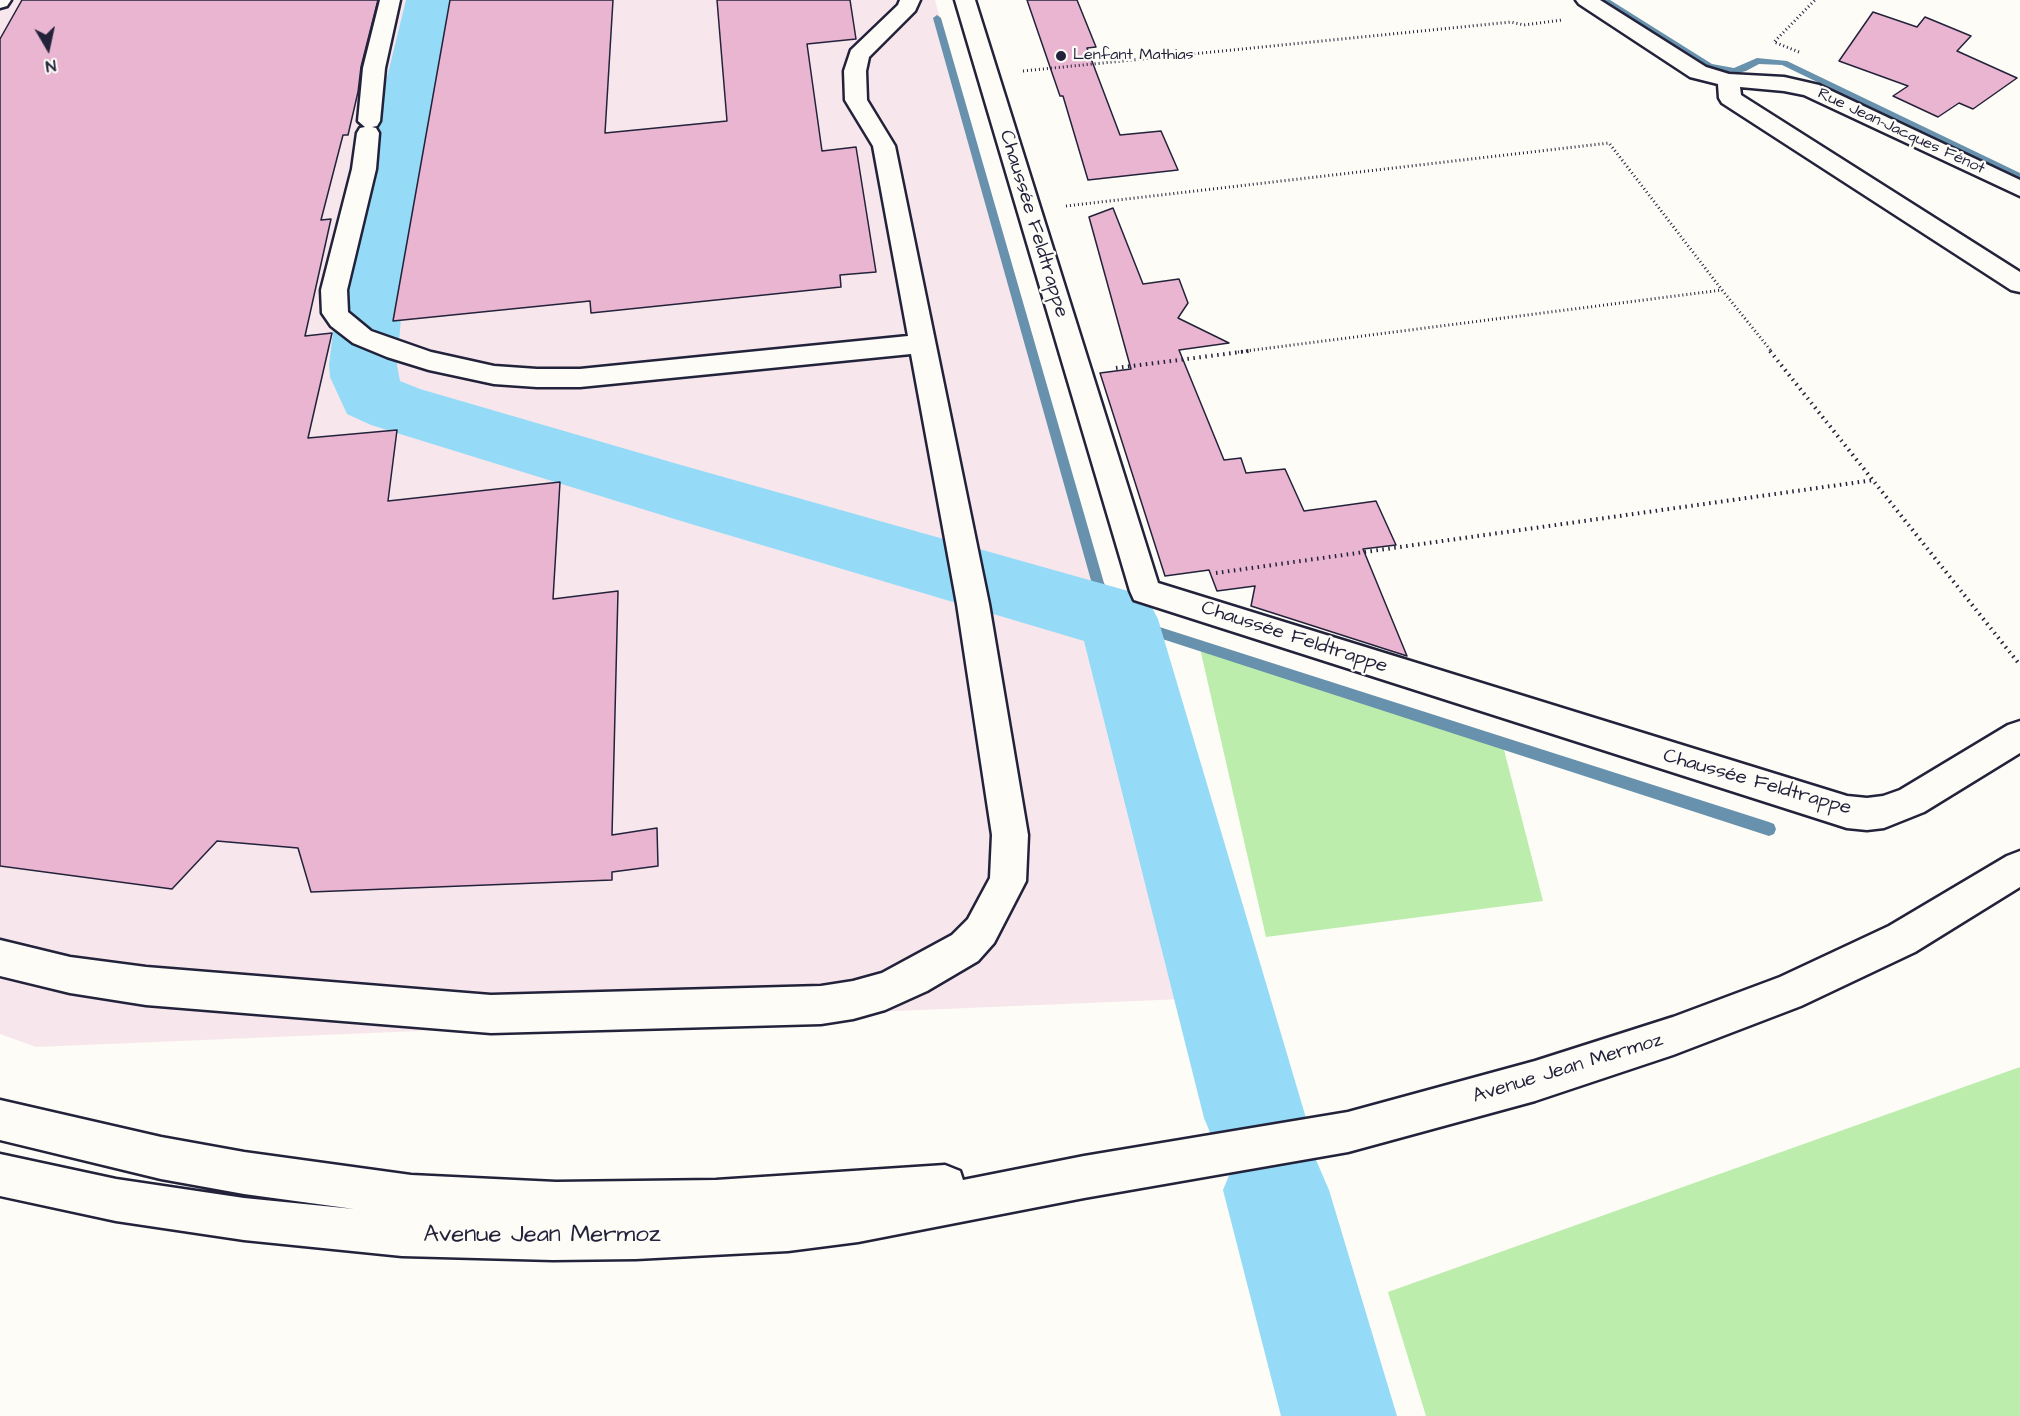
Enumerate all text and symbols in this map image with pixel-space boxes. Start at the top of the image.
north arrow [18,18,78,78]
place label: Lenfant Mathias [1073,46,1194,66]
marker: Lenfant Mathias [1054,49,1068,63]
text: N [44,54,57,77]
street label: Rue Jean-Jacques Fénot [1814,85,1988,179]
street label: Chaussée Feldtrappe [993,127,1073,321]
street label: Chaussée Feldtrappe [1198,597,1390,679]
street label: Chaussée Feldtrappe [1660,745,1854,821]
street label: Avenue Jean Mermoz [1470,1029,1666,1109]
street label: Avenue Jean Mermoz [423,1222,661,1250]

